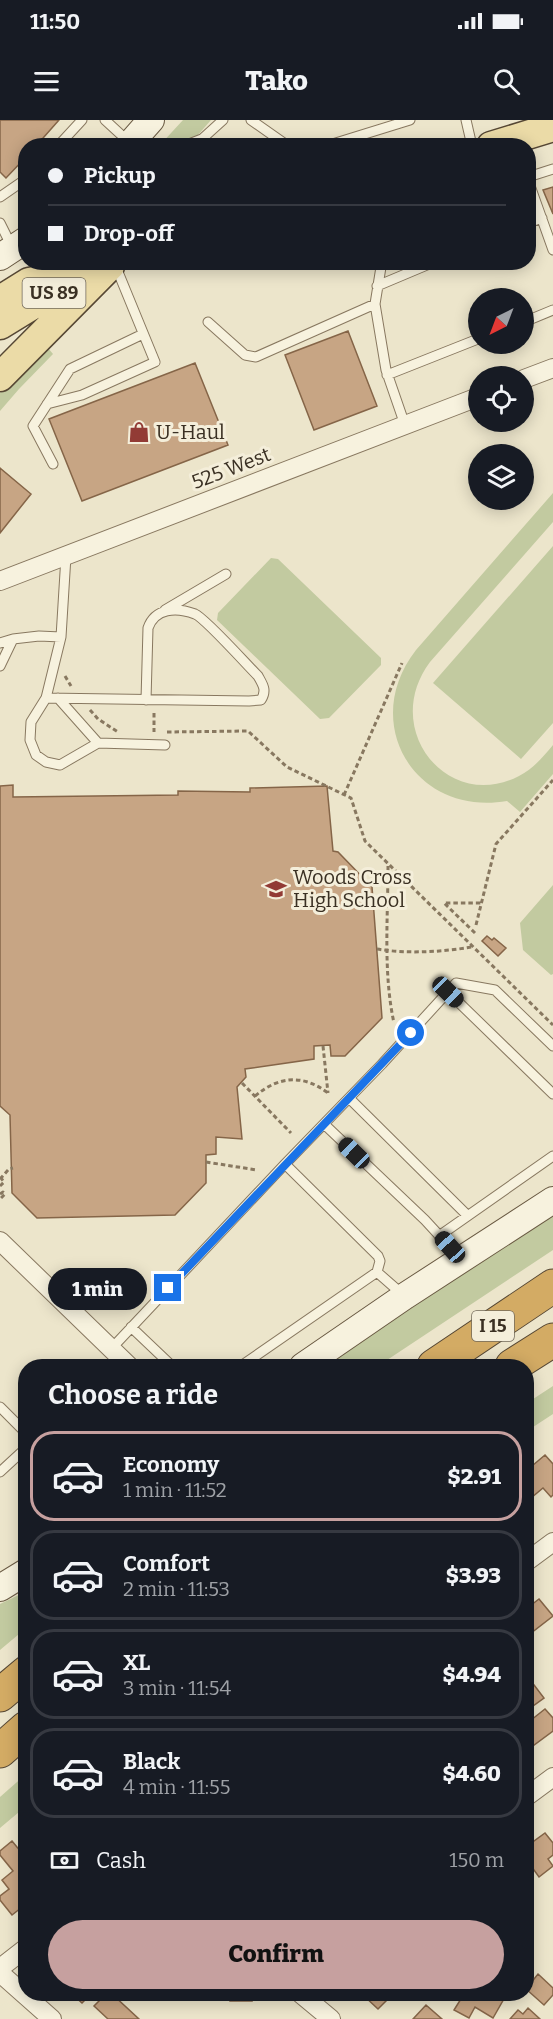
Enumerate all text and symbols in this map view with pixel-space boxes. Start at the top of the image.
text: 11:50 [30,8,80,35]
icon: menu [30,65,63,98]
text: Tako [245,65,308,97]
icon: search [490,65,523,98]
text: Pickup [84,162,156,189]
text: Drop-off [84,220,174,247]
road number: US 89 [22,278,86,308]
north arrow [468,288,534,354]
map controls [468,288,534,510]
button: locate [468,366,534,432]
shop icon: U-Haul [127,420,151,444]
place label: U-Haul [156,420,225,444]
street label: 525 West [188,442,274,494]
button: layers [468,444,534,510]
place label: Woods Cross High School [293,865,412,912]
school or university icon: Woods Cross High School [264,877,288,901]
car [429,973,467,1011]
route start [397,1019,424,1046]
car [335,1134,373,1172]
car [431,1228,469,1266]
callout: 1 min [48,1267,147,1309]
route end [154,1274,181,1301]
text: 1 min [72,1277,123,1301]
road number: I 15 [472,1311,514,1341]
text: Choose a ride [48,1379,218,1411]
icon: car [51,1449,105,1503]
text: Economy [123,1451,219,1478]
text: $2.91 [448,1463,501,1490]
text: 1 min · 11:52 [123,1478,227,1502]
icon: car [51,1548,105,1602]
text: Comfort [123,1550,210,1577]
text: $3.93 [446,1562,501,1589]
text: 2 min · 11:53 [123,1577,230,1601]
icon: car [51,1647,105,1701]
text: XL [123,1649,150,1676]
text: $4.94 [443,1661,501,1688]
text: 3 min · 11:54 [123,1676,231,1700]
icon: car [51,1746,105,1800]
text: Black [123,1748,180,1775]
text: $4.60 [442,1760,501,1787]
text: 4 min · 11:55 [123,1775,230,1799]
icon: cash [48,1844,81,1877]
text: Cash [96,1847,146,1874]
text: 150 m [449,1848,504,1872]
button: Confirm [48,1920,504,1989]

